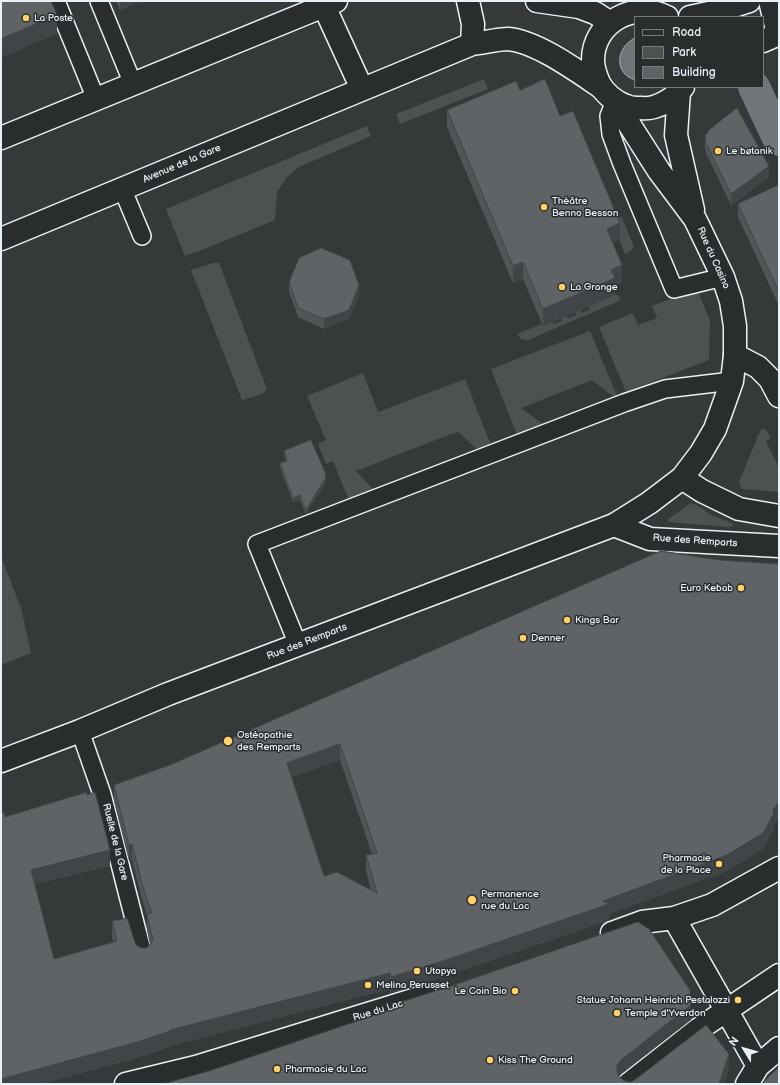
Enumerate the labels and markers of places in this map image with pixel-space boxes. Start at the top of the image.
place label: La Poste [34,12,73,24]
marker: La Poste [21,13,31,23]
place label: Le bøtanik [726,145,773,157]
marker: Le bøtanik [713,146,723,156]
place label: Théâtre Benno Besson [552,195,618,218]
marker: Théâtre Benno Besson [539,202,549,212]
place label: La Grange [570,281,618,293]
marker: La Grange [557,282,567,292]
place label: Euro Kebab [680,582,733,594]
marker: Euro Kebab [736,583,746,593]
place label: Kings Bar [575,614,619,626]
marker: Kings Bar [562,615,572,625]
place label: Denner [531,632,565,644]
marker: Denner [518,633,528,643]
place label: Ostéopathie des Remparts [237,729,301,752]
marker: Ostéopathie des Remparts [222,735,234,747]
place label: Pharmacie de la Place [661,852,711,876]
marker: Pharmacie de la Place [714,859,724,869]
place label: Permanence rue du Lac [481,888,539,912]
marker: Permanence rue du Lac [466,894,478,906]
place label: Utopya [425,965,456,977]
marker: Utopya [412,966,422,976]
place label: Melina Perusset [376,979,449,991]
marker: Melina Perusset [363,980,373,990]
place label: Le Coin Bio [455,985,507,997]
marker: Le Coin Bio [510,986,520,996]
place label: Statue Johann Heinrich Pestalozzi [577,994,730,1006]
marker: Statue Johann Heinrich Pestalozzi [733,995,743,1005]
place label: Temple d'Yverdon [625,1007,706,1019]
marker: Temple d'Yverdon [612,1008,622,1018]
place label: Kiss The Ground [498,1054,573,1066]
marker: Kiss The Ground [485,1055,495,1065]
place label: Pharmacie du Lac [285,1063,367,1075]
marker: Pharmacie du Lac [272,1064,282,1074]

